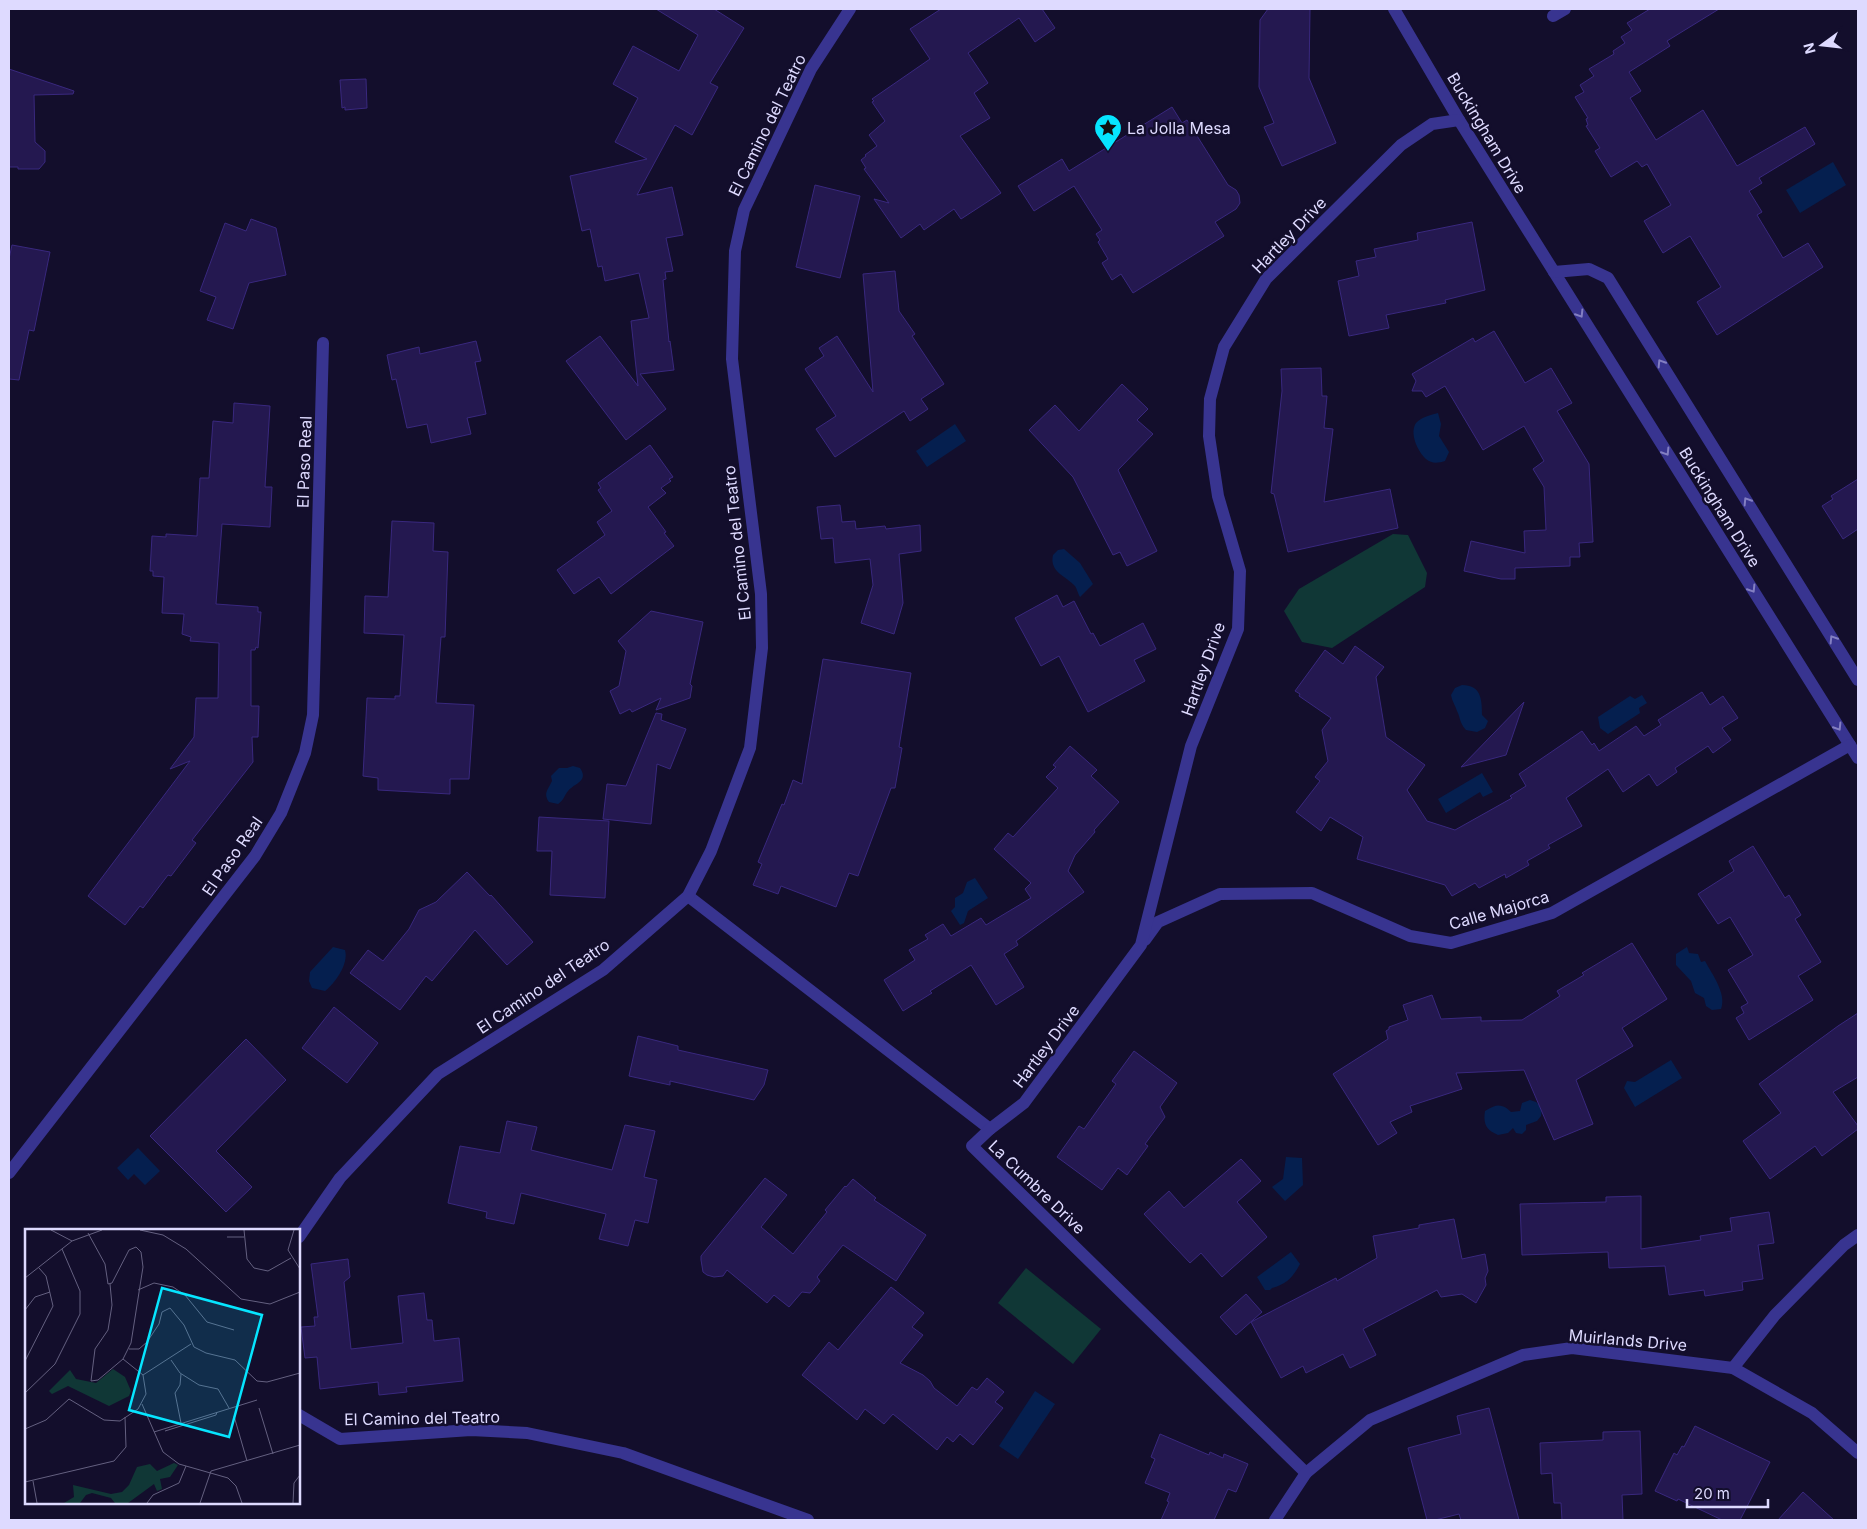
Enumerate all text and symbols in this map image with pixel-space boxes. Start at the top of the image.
north arrow [1797,20,1847,70]
text: N [1799,41,1819,56]
street label: El Camino del Teatro [724,51,810,199]
street label: Buckingham Drive [1443,69,1531,197]
place icon: La Jolla Mesa [1093,113,1123,152]
place label: La Jolla Mesa [1127,118,1231,138]
street label: Hartley Drive [1248,193,1330,277]
one-way arrow [1574,308,1584,317]
one-way arrow [1658,359,1667,369]
street label: El Paso Real [292,416,316,508]
street label: Buckingham Drive [1675,443,1765,571]
one-way arrow [1660,446,1670,455]
street label: El Camino del Teatro [719,465,755,621]
one-way arrow [1744,497,1754,506]
one-way arrow [1746,584,1756,593]
street label: Hartley Drive [1177,619,1229,719]
one-way arrow [1829,635,1839,644]
one-way arrow [1832,722,1842,731]
street label: El Paso Real [197,813,267,899]
street label: Calle Majorca [1447,886,1551,934]
street label: El Camino del Teatro [473,934,613,1038]
street label: Hartley Drive [1008,1001,1084,1091]
street label: La Cumbre Drive [984,1136,1090,1238]
inset map [25,1229,300,1504]
street label: Muirlands Drive [1568,1325,1688,1355]
street label: El Camino del Teatro [344,1407,500,1429]
scale bar [1687,1476,1768,1508]
text: 20 m [1694,1484,1730,1503]

